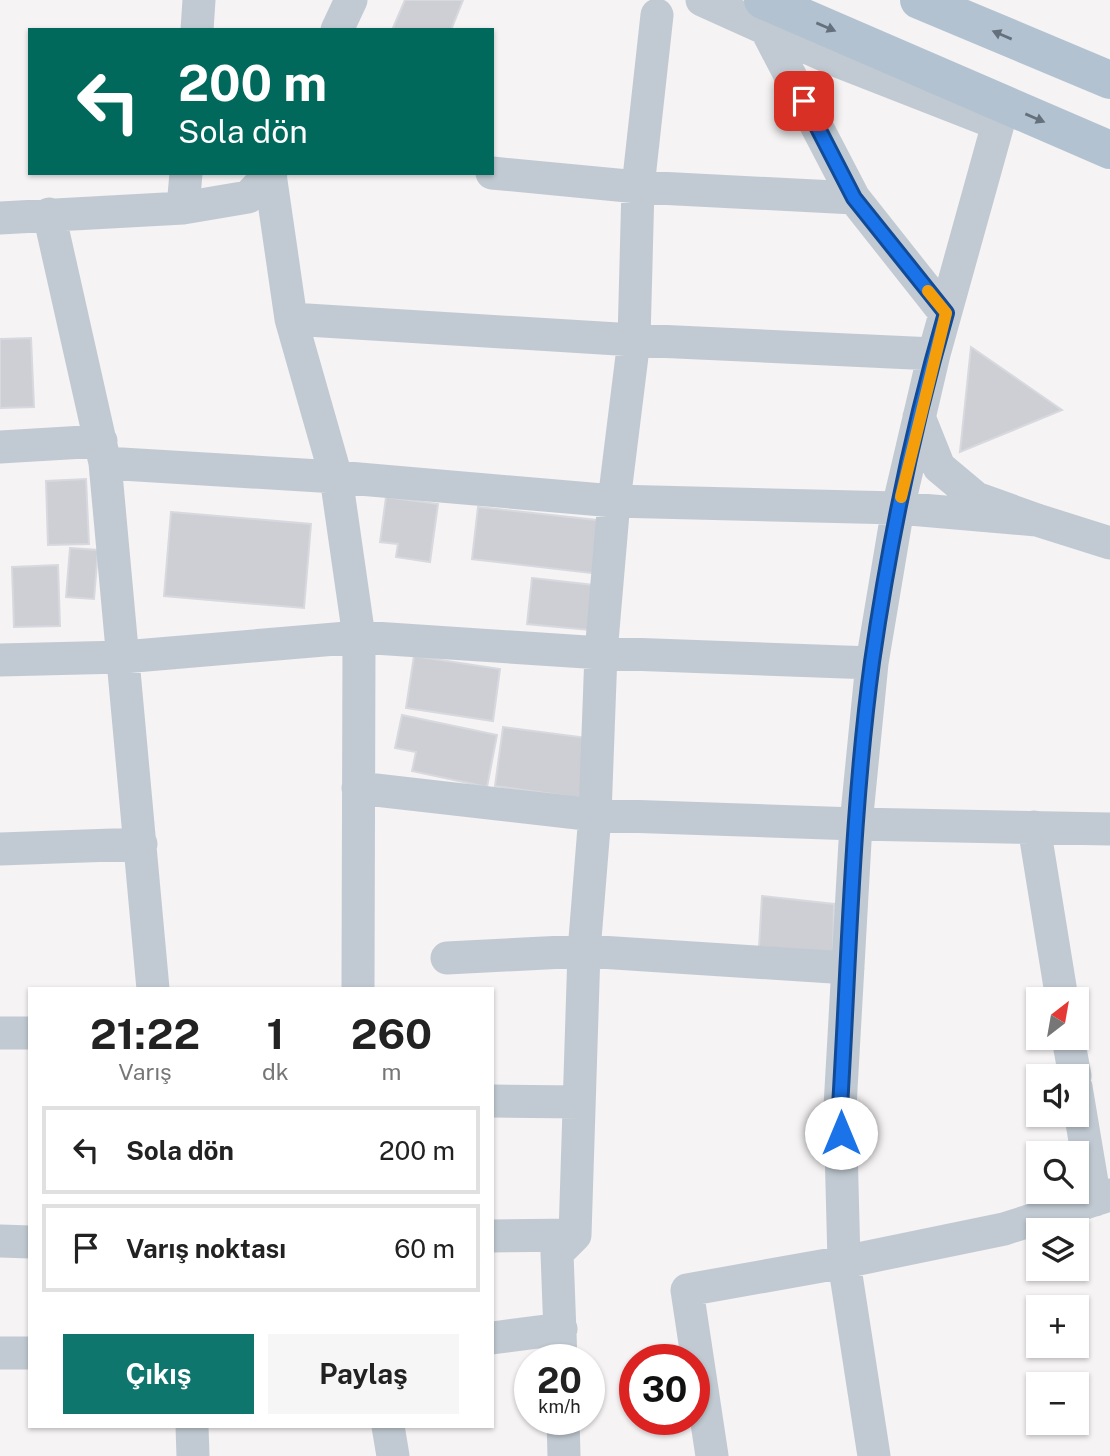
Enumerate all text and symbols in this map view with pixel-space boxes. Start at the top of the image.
one-way arrow [816,21,836,33]
one-way arrow [992,29,1012,41]
text: 200 m [178,54,327,112]
icon: left [63,56,154,147]
pin [774,71,834,131]
icon: arrive [785,82,823,120]
one-way arrow [1024,112,1045,123]
text: Sola dön [178,113,308,150]
north arrow [1026,987,1088,1050]
map controls [1026,987,1089,1435]
text: 21:22 [90,1009,200,1058]
text: 1 [266,1009,284,1058]
text: 260 [351,1009,432,1058]
text: Varış [118,1058,172,1085]
text: dk [262,1058,289,1085]
text: m [381,1058,401,1085]
button: sound [1026,1064,1089,1127]
position arrow [804,1096,878,1170]
icon: left [67,1131,105,1169]
text: Sola dön [126,1135,234,1166]
text: 200 m [379,1135,455,1166]
button: search [1026,1141,1089,1204]
button: layers [1026,1218,1089,1281]
icon: arrive [67,1229,105,1267]
text: Varış noktası [126,1233,286,1264]
text: 60 m [394,1233,455,1264]
button: + [1026,1295,1089,1358]
button: Çıkış [63,1334,254,1414]
button: Paylaş [268,1334,459,1414]
speed limit sign: 30 [619,1344,710,1435]
text: 20 [537,1360,582,1401]
button: − [1026,1372,1089,1435]
text: km/h [538,1396,581,1417]

